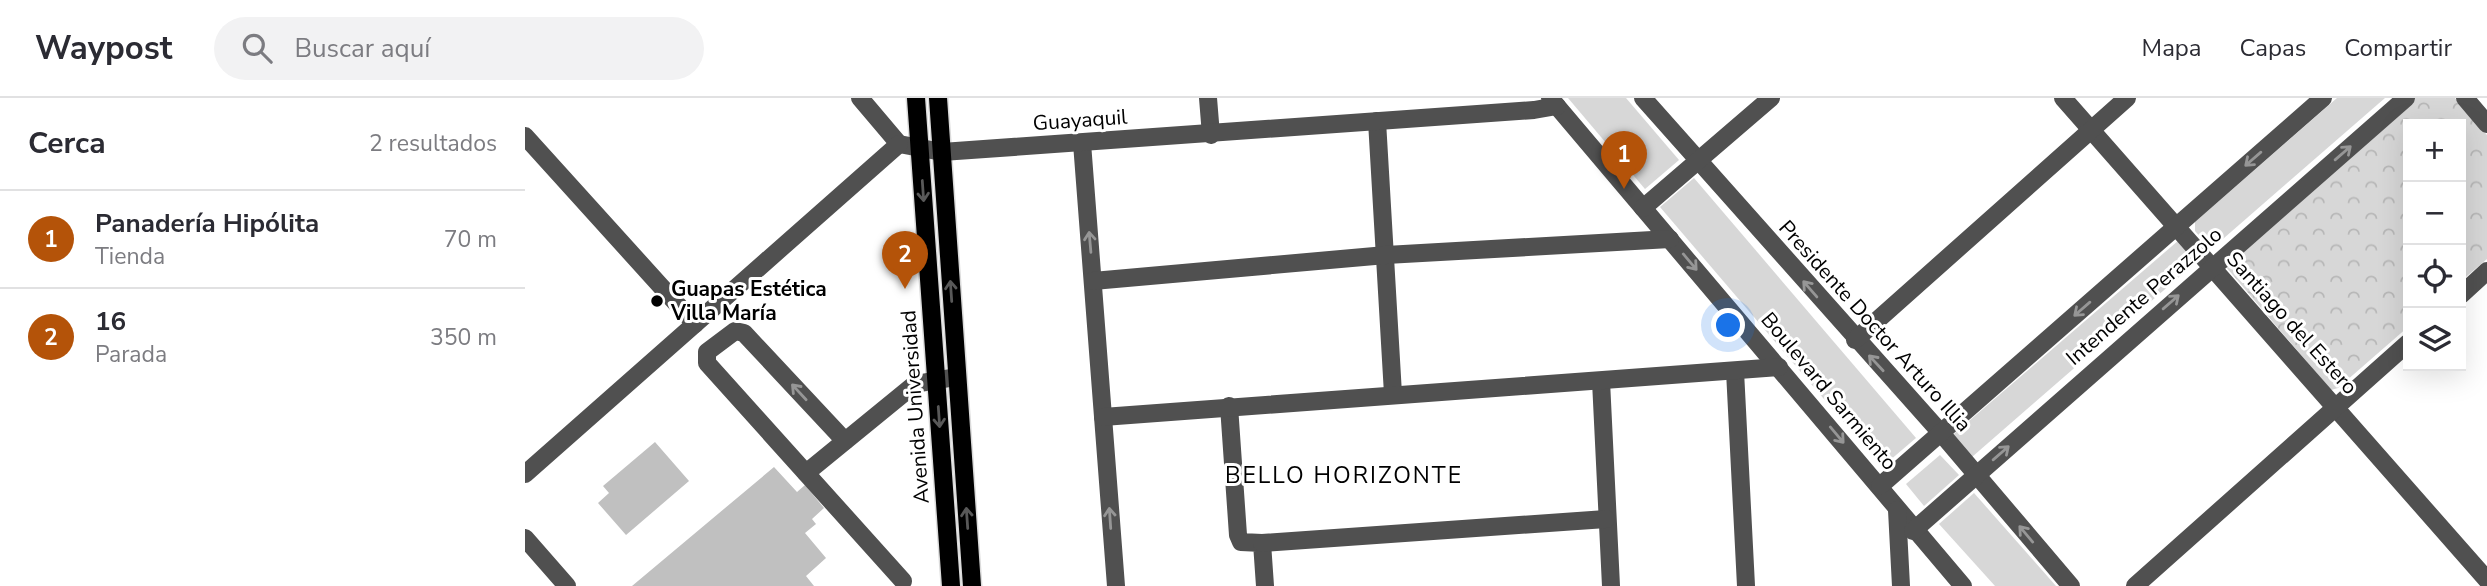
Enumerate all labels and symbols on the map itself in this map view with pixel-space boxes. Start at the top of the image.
street label: Guayaquil [1032,103,1129,137]
pin: 1 [1601,131,1647,189]
one-way arrow [2334,145,2352,161]
one-way arrow [2245,151,2263,167]
one-way arrow [917,179,930,201]
street label: Presidente Doctor Arturo Illia [1772,214,1978,438]
street label: Intendente Perazzolo [2060,220,2228,372]
pin: 2 [882,231,928,289]
one-way arrow [1083,231,1096,254]
street label: Santiago del Estero [2220,246,2364,400]
one-way arrow [1681,253,1697,271]
place label: Guapas Estética Villa María [670,275,827,327]
one-way arrow [944,280,957,303]
one-way arrow [1802,280,1818,298]
marker: Guapas Estética Villa María [649,293,665,309]
one-way arrow [2162,294,2180,310]
one-way arrow [2074,301,2092,317]
street label: Boulevard Sarmiento [1755,306,1903,476]
your location [1711,308,1745,342]
street label: Avenida Universidad [894,309,936,505]
one-way arrow [1868,355,1885,372]
one-way arrow [790,383,807,400]
one-way arrow [933,406,946,428]
one-way arrow [1829,426,1845,444]
one-way arrow [1991,445,2009,461]
district label: BELLO HORIZONTE [1225,460,1463,491]
one-way arrow [960,507,973,530]
one-way arrow [1104,507,1117,530]
one-way arrow [2019,525,2035,543]

